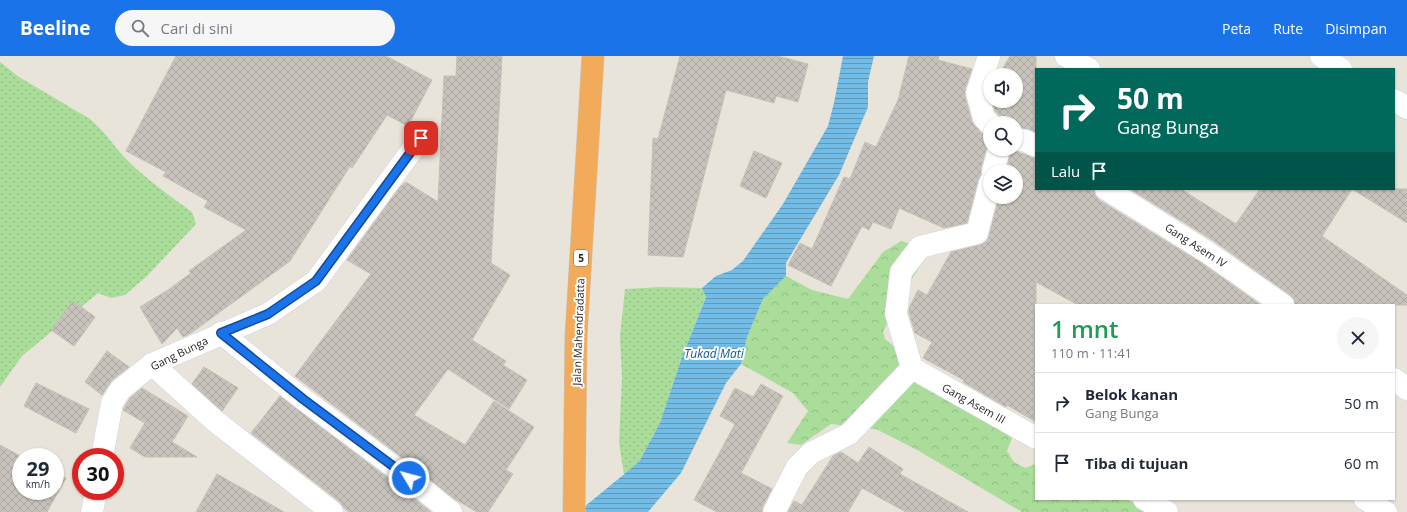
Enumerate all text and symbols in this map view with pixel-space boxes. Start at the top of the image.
search box [115,10,395,46]
text: Beeline [20,15,91,41]
icon: search [129,17,151,39]
text: Cari di sini [161,18,233,38]
text: Peta [1222,19,1251,38]
text: Rute [1273,19,1303,38]
text: Disimpan [1325,19,1387,38]
map controls [983,68,1023,204]
button: sound [983,68,1023,108]
text: 50 m [1117,79,1184,117]
icon: right [1051,84,1103,136]
text: Gang Bunga [1117,115,1219,139]
button: search [983,116,1023,156]
pin [404,121,438,155]
icon: arrive [410,127,432,149]
icon: arrive [1088,160,1110,182]
text: Lalu [1051,161,1080,181]
button: layers [983,164,1023,204]
street label: Gang Asem IV [1162,219,1230,271]
road number: 5 [574,250,588,266]
street label: Jalan Mahendradatta [569,278,587,387]
text: 1 mnt [1051,312,1119,345]
button: close [1337,317,1379,359]
street label: Gang Bunga [148,333,210,373]
text: 110 m · 11:41 [1051,344,1132,362]
water label: Tukad Mati [684,345,745,362]
street label: Gang Asem III [940,379,1008,427]
text: Belok kanan [1085,384,1178,404]
icon: right [1051,392,1073,414]
text: 50 m [1344,393,1379,413]
text: Gang Bunga [1085,404,1159,422]
speed limit sign: 30 [72,448,124,500]
icon: arrive [1051,452,1073,474]
text: Tiba di tujuan [1085,453,1188,473]
text: 60 m [1344,453,1379,473]
text: 29 [27,455,49,482]
position arrow [388,457,430,499]
text: km/h [26,477,50,491]

